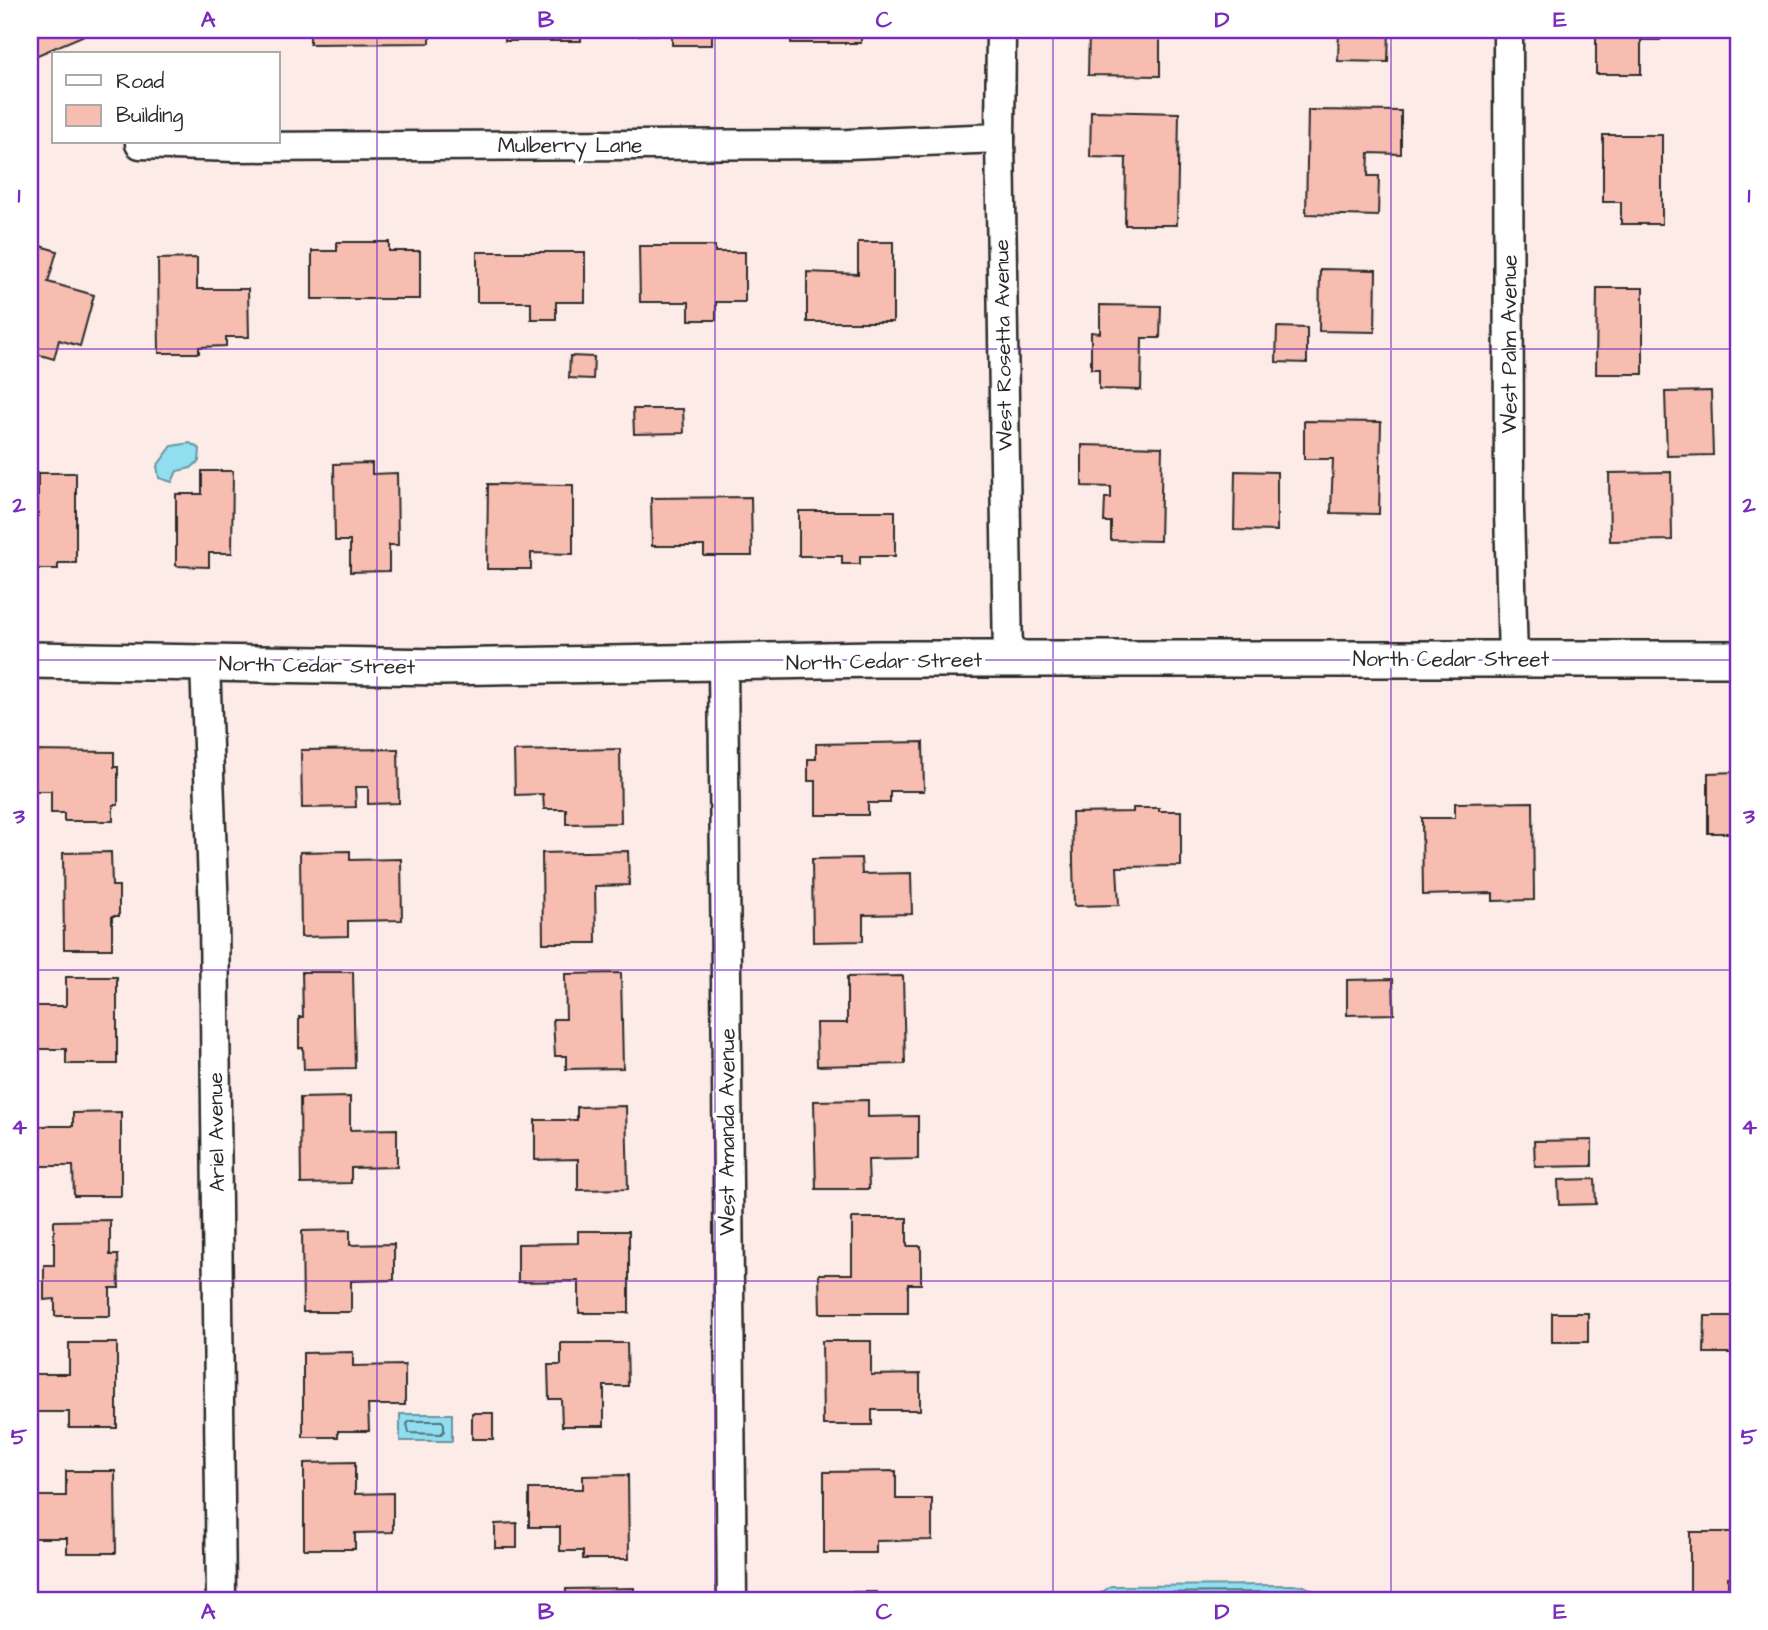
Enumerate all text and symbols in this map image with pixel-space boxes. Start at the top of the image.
text: A [201,4,216,36]
text: B [538,4,555,36]
text: C [876,4,893,36]
text: D [1215,4,1230,36]
text: E [1553,4,1567,36]
legend [52,52,280,144]
text: Road [116,67,164,96]
text: Building [116,101,184,132]
street label: Mulberry Lane [498,131,642,162]
text: 1 [18,179,21,211]
text: 1 [1748,179,1751,211]
street label: West Rosetta Avenue [987,239,1020,451]
street label: West Palm Avenue [1495,255,1524,433]
text: 2 [11,489,26,521]
text: 2 [1741,489,1756,521]
street label: North Cedar Street [786,645,983,678]
street label: North Cedar Street [1353,645,1550,674]
street label: North Cedar Street [219,649,416,682]
text: 3 [12,800,25,832]
text: 3 [1742,800,1755,832]
street label: West Amanda Avenue [713,1028,742,1236]
street label: Ariel Avenue [201,1072,232,1192]
text: 4 [11,1111,27,1143]
text: 4 [1741,1111,1757,1143]
text: 5 [11,1421,28,1453]
text: 5 [1741,1421,1758,1453]
text: A [201,1596,216,1628]
text: B [538,1596,555,1628]
text: C [876,1596,893,1628]
text: D [1215,1596,1230,1628]
text: E [1553,1596,1567,1628]

